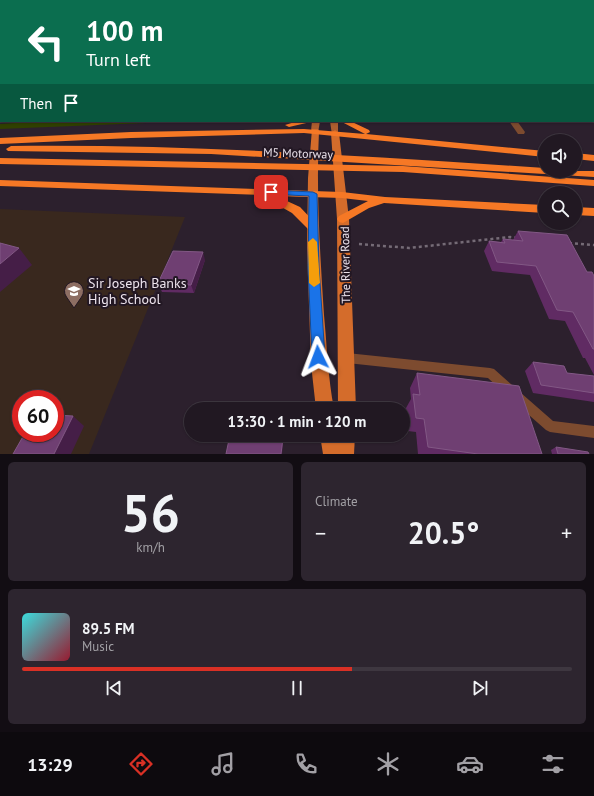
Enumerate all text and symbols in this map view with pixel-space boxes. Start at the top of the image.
text: 100 m [86,12,163,49]
icon: left [20,16,72,68]
text: Turn left [86,48,151,71]
icon: arrive [60,92,82,114]
text: Then [20,94,52,113]
map controls [538,134,582,230]
button: sound [538,134,582,178]
street label: M5 Motorway [263,144,334,162]
pin [254,175,288,209]
icon: arrive [260,181,282,203]
button: search [538,186,582,230]
street label: The River Road [337,226,353,304]
place label: Sir Joseph Banks High School [88,274,187,308]
school or university icon: Sir Joseph Banks High School [63,280,85,308]
position arrow [297,336,339,378]
speed limit sign: 60 [12,390,64,442]
text: 13:30 · 1 min · 120 m [228,412,366,431]
text: 56 [121,479,180,546]
text: Climate [315,493,358,510]
text: 20.5° [408,513,479,552]
text: − [315,519,326,547]
text: + [561,519,572,547]
text: km/h [136,539,165,556]
text: 89.5 FM [82,619,135,638]
text: Music [82,638,114,655]
icon: previous [103,677,125,699]
icon: pause [286,677,308,699]
icon: next [469,677,491,699]
icon: directions [127,750,155,778]
icon: music [209,750,237,778]
icon: phone [292,750,320,778]
icon: climate [374,750,402,778]
icon: car [456,750,484,778]
icon: filters [539,750,567,778]
text: 13:29 [27,753,73,776]

